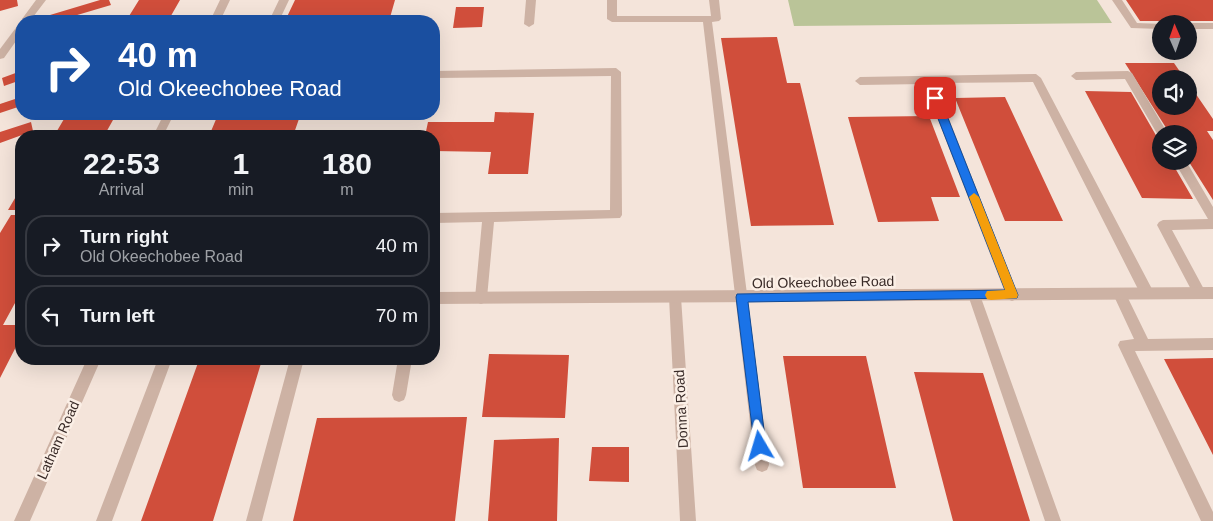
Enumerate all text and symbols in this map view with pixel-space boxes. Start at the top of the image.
north arrow [1152,15,1198,60]
map controls [1152,15,1197,170]
icon: right [35,35,100,100]
text: 40 m [118,35,198,74]
button: sound [1152,70,1197,115]
text: Old Okeechobee Road [118,76,342,101]
pin [914,77,956,119]
icon: arrive [921,84,949,112]
button: layers [1152,125,1197,170]
text: 22:53 [83,147,160,180]
text: 1 [232,147,249,180]
text: 180 [322,147,372,180]
text: Arrival [99,181,144,198]
text: min [228,181,254,198]
text: m [340,181,353,198]
text: Turn right [80,226,168,247]
icon: right [37,232,65,260]
text: 40 m [376,235,418,256]
text: Old Okeechobee Road [80,248,243,265]
street label: Old Okeechobee Road [752,273,894,291]
icon: left [37,302,65,330]
text: Turn left [80,305,155,326]
text: 70 m [376,305,418,326]
street label: Donna Road [671,369,691,449]
street label: Latham Road [34,398,82,482]
position arrow [733,419,785,471]

